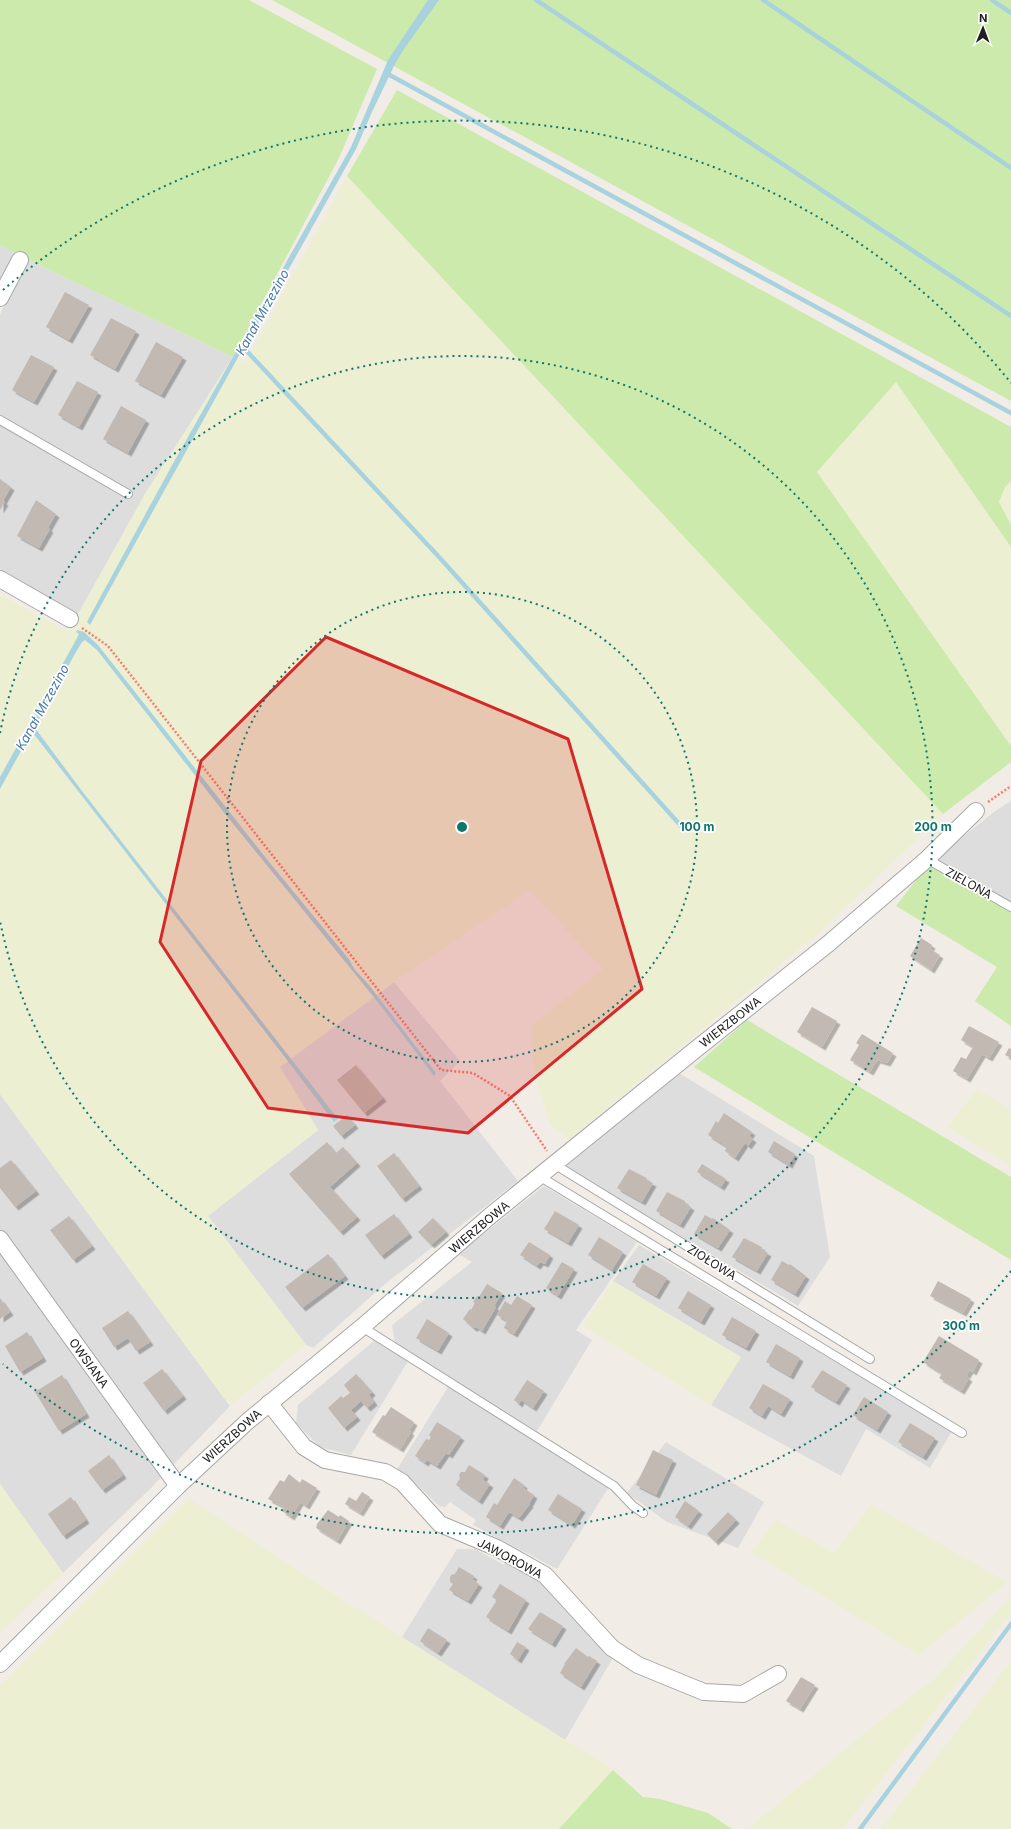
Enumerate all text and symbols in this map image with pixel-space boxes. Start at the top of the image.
north arrow [963,8,1003,48]
text: N [979,11,987,25]
water label: Kanał Mrzezino [232,266,292,358]
water label: Kanał Mrzezino [12,661,72,753]
text: 100 m [679,819,715,834]
text: 200 m [914,819,952,834]
centre of rings [455,820,469,834]
street label: ZIELONA [943,864,995,902]
street label: WIERZBOWA [696,993,764,1051]
street label: WIERZBOWA [446,1197,512,1257]
street label: ZIOŁOWA [685,1241,739,1283]
text: 300 m [942,1318,980,1333]
street label: OWSIANA [66,1335,112,1391]
street label: WIERZBOWA [199,1406,265,1466]
street label: JAWOROWA [475,1535,545,1581]

